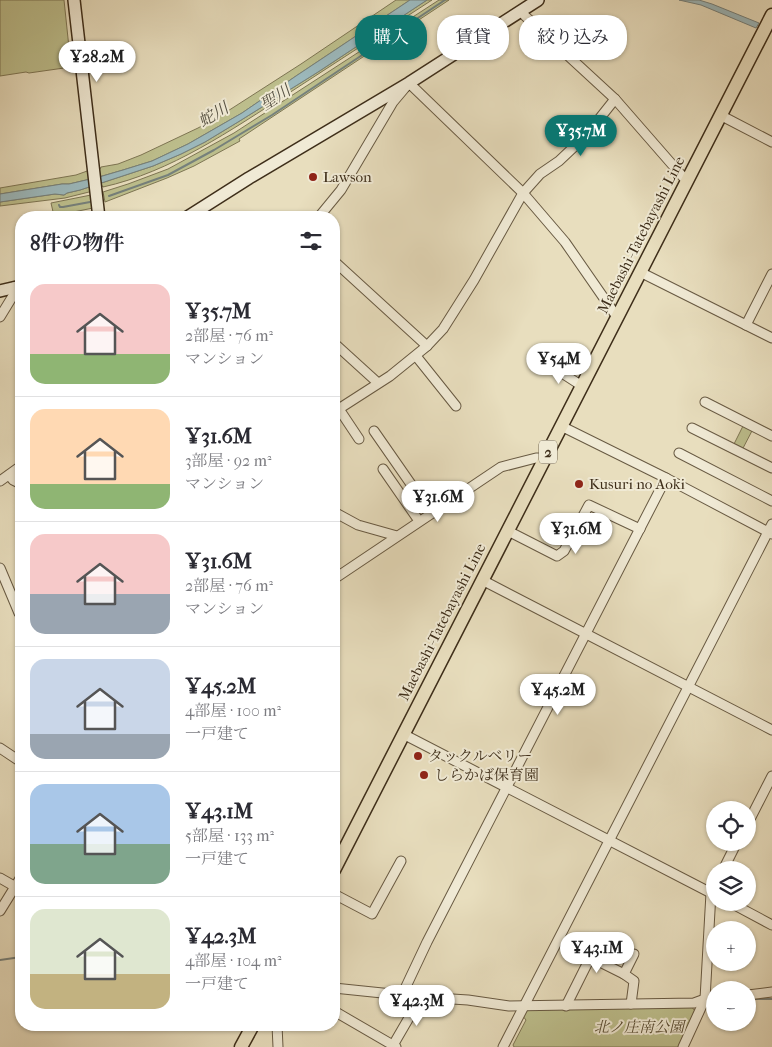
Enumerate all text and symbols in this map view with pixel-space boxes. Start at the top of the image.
chip: 購入 [355,15,427,60]
chip: 賃貸 [437,15,509,60]
chip: 絞り込み [519,15,627,60]
pin: ¥28.2M [56,41,138,83]
text: ¥28.2M [70,47,124,66]
water label: 聖川 [257,80,296,114]
water label: 蛇川 [195,97,234,131]
pin: ¥35.7M [540,114,622,157]
text: ¥35.7M [556,121,606,140]
street label: Maebashi-Tatebayashi Line [593,153,689,317]
place label: Lawson [323,168,372,186]
marker: Lawson [307,171,319,183]
icon: filters [297,227,325,255]
text: 8件の物件 [30,231,125,255]
text: ¥35.7M [185,299,251,323]
icon: home [70,304,130,364]
text: 2部屋 · 76 m² [185,326,273,345]
pin: ¥54M [529,342,589,385]
text: マンション [185,349,264,368]
text: ¥54M [537,349,581,368]
text: ¥31.6M [185,424,252,448]
icon: home [70,429,130,489]
road number: 2 [539,441,557,464]
text: 3部屋 · 92 m² [185,451,272,470]
text: マンション [185,474,264,493]
place label: Kusuri no Aoki [589,475,685,493]
marker: Kusuri no Aoki [573,478,585,490]
pin: ¥31.6M [397,480,479,523]
text: ¥31.6M [412,487,464,506]
pin: ¥31.6M [535,512,617,555]
text: ¥31.6M [550,519,602,538]
street label: Maebashi-Tatebayashi Line [394,540,490,704]
text: ¥31.6M [185,549,252,573]
icon: home [70,554,130,614]
text: 2部屋 · 76 m² [185,576,273,595]
text: マンション [185,599,264,618]
text: ¥45.2M [185,674,256,698]
pin: ¥45.2M [517,674,599,716]
icon: home [70,679,130,739]
text: ¥45.2M [531,680,585,699]
text: 4部屋 · 100 m² [185,701,281,720]
text: 一戸建て [185,724,249,743]
place label: タックルベリー [428,747,533,765]
marker: タックルベリー [412,750,424,762]
place label: しらかば保育園 [434,766,539,784]
marker: しらかば保育園 [418,769,430,781]
text: ¥43.1M [185,799,253,823]
map controls [706,801,756,1031]
button: locate [706,801,756,851]
icon: home [70,804,130,864]
text: 5部屋 · 133 m² [185,826,274,845]
text: 一戸建て [185,849,249,868]
button: layers [706,861,756,911]
button: + [706,921,756,971]
text: ¥42.3M [185,924,256,948]
icon: home [70,929,130,989]
pin: ¥43.1M [556,932,638,974]
text: ¥43.1M [571,938,623,957]
text: 4部屋 · 104 m² [185,951,282,970]
text: 一戸建て [185,974,249,993]
button: − [706,981,756,1031]
pin: ¥42.3M [376,984,458,1027]
text: ¥42.3M [390,991,444,1010]
park label: 北ノ庄南公園 [594,1018,687,1036]

